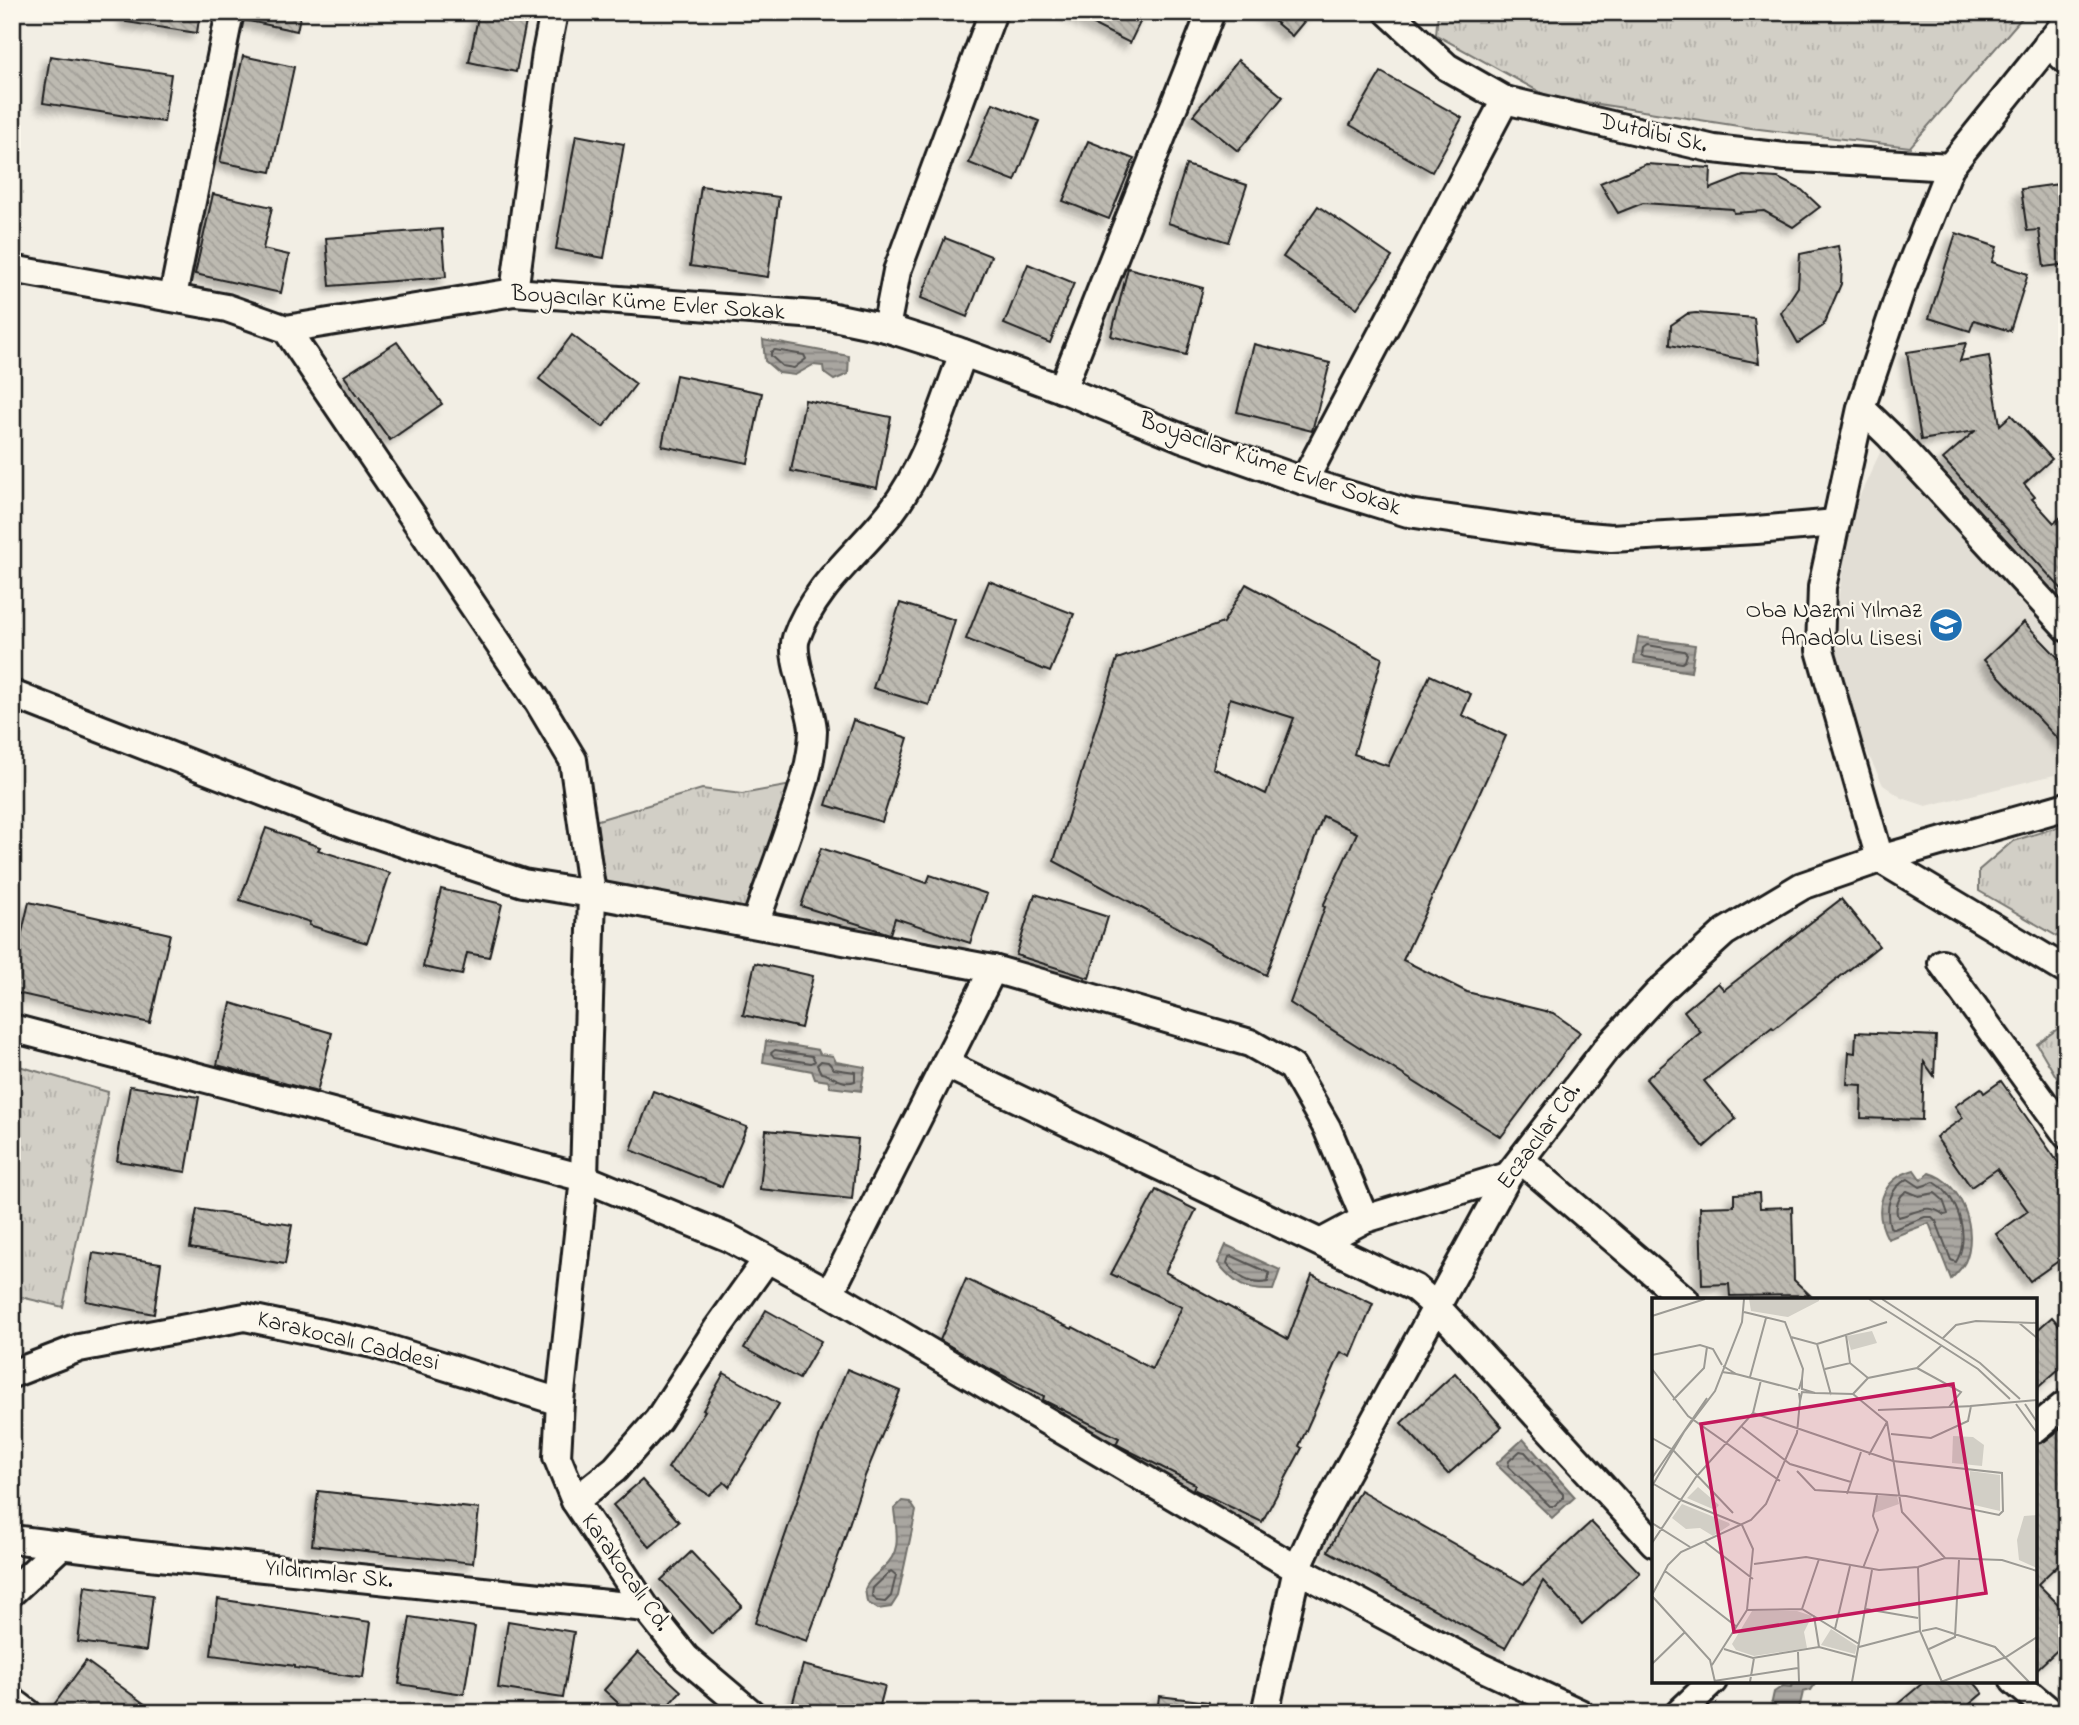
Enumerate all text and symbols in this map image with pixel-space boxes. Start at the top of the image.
street label: Dutdibi Sk. [1594,104,1711,164]
street label: Boyacılar Küme Evler Sokak [509,277,786,332]
street label: Boyacılar Küme Evler Sokak [1133,403,1406,527]
place label: Oba Nazmi Yılmaz Anadolu Lisesi [1745,594,1923,657]
school or university icon: Oba Nazmi Yılmaz Anadolu Lisesi [1927,606,1965,644]
street label: Eczacılar Cd. [1489,1076,1591,1198]
inset map [1652,1298,2037,1683]
street label: Karakocalı Caddesi [253,1302,443,1382]
street label: Karakocalı Cd. [571,1507,679,1639]
street label: Yıldırımlar Sk. [263,1551,395,1599]

